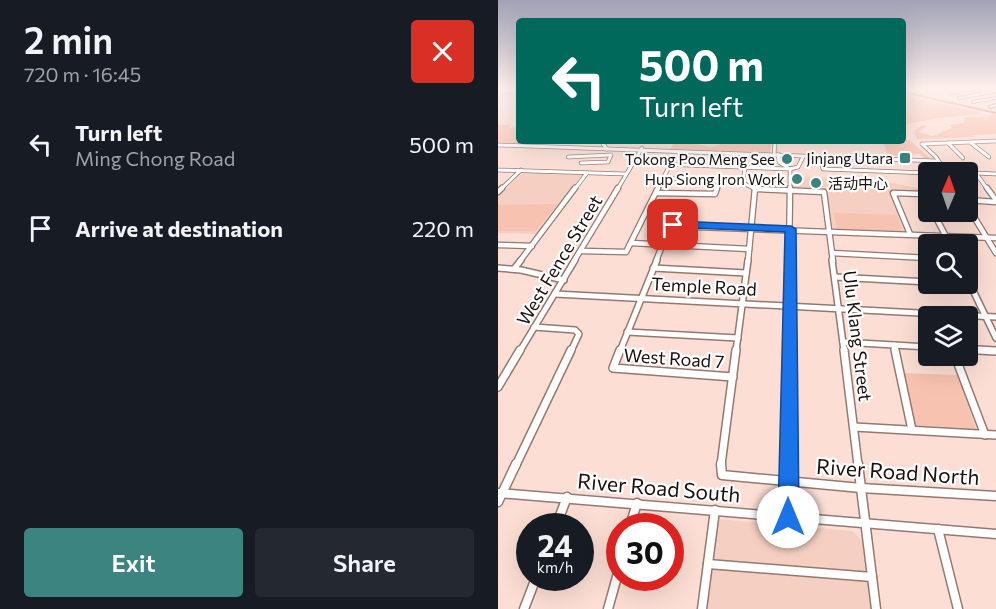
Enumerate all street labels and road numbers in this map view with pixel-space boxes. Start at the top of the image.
street label: West Fence Street [511,191,607,329]
street label: Ulu Klang Street [839,269,877,403]
street label: Temple Road [651,272,757,300]
street label: West Road 7 [623,344,725,372]
street label: River Road North [815,453,981,489]
street label: River Road South [576,467,742,507]

